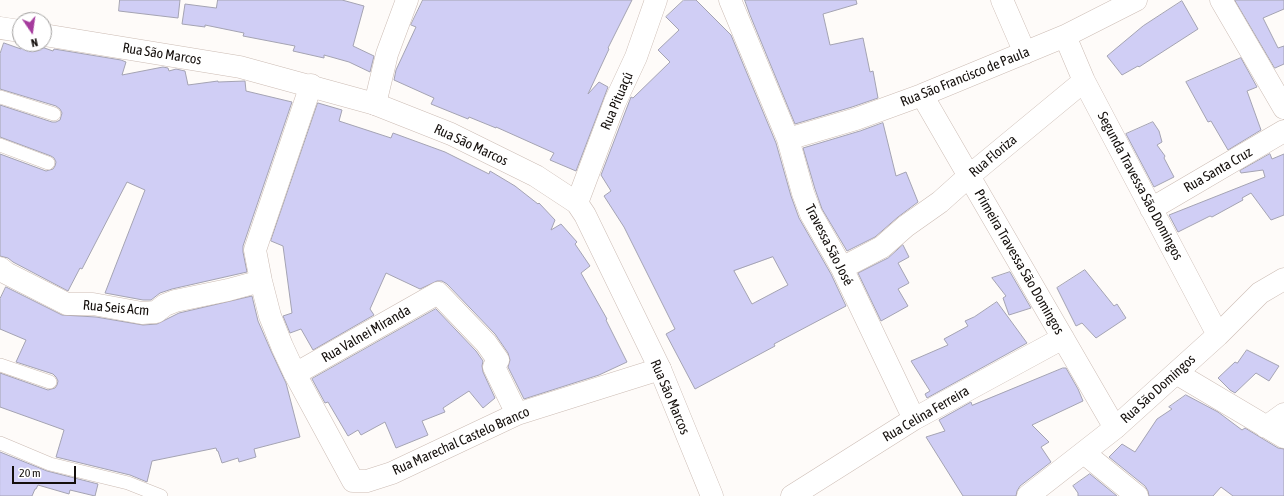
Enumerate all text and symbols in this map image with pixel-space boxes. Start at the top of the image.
north arrow [12,12,52,52]
text: N [30,36,39,49]
street label: Rua São Marcos [121,39,203,69]
street label: Rua São Francisco de Paula [898,43,1032,111]
street label: Rua Pituaçú [597,70,637,132]
street label: Segunda Travessa São Domingos [1094,109,1186,263]
street label: Rua São Marcos [431,121,511,169]
street label: Rua Floriza [966,131,1020,181]
street label: Rua Santa Cruz [1181,144,1255,196]
street label: Primeira Travessa São Domingos [971,186,1067,338]
street label: Travessa São José [801,201,857,289]
street label: Rua Seis Acm [82,297,150,319]
street label: Rua Valnei Miranda [318,302,414,366]
street label: Rua São Domingos [1117,351,1199,427]
street label: Rua São Marcos [647,357,693,437]
street label: Rua Celina Ferreira [880,382,972,446]
street label: Rua Marechal Castelo Branco [390,403,532,479]
scale bar [14,458,78,484]
text: 20 m [19,466,41,480]

